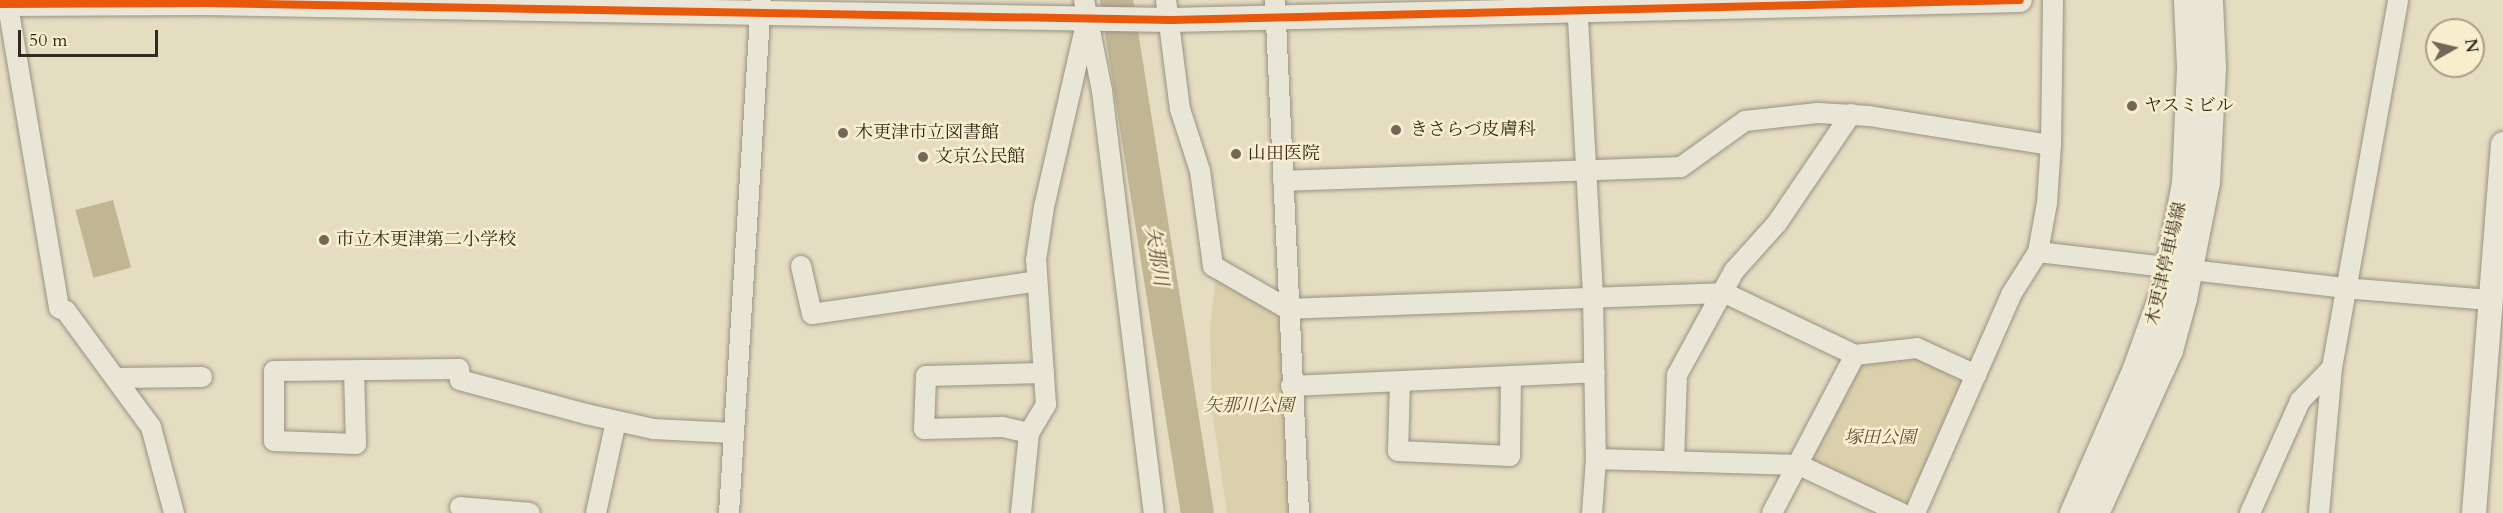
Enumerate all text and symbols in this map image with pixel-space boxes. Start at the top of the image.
scale bar [21,18,160,56]
north arrow [2425,18,2485,78]
text: 50 m [29,28,68,53]
text: N [2459,37,2483,54]
place label: ヤスミビル [2144,95,2234,117]
marker: ヤスミビル [2125,99,2139,113]
place label: きさらづ皮膚科 [1410,119,1536,141]
marker: きさらづ皮膚科 [1387,121,1405,139]
place label: 木更津市立図書館 [855,122,999,144]
marker: 木更津市立図書館 [836,126,850,140]
place label: 山田医院 [1248,143,1320,165]
place label: 文京公民館 [935,146,1025,168]
marker: 山田医院 [1229,147,1243,161]
marker: 文京公民館 [916,150,930,164]
street label: 木更津停車場線 [2142,200,2192,328]
water label: 矢那川 [1140,224,1174,288]
place label: 市立木更津第二小学校 [336,229,516,251]
marker: 市立木更津第二小学校 [317,233,331,247]
park label: 矢那川公園 [1204,395,1294,417]
park label: 塚田公園 [1844,427,1916,449]

